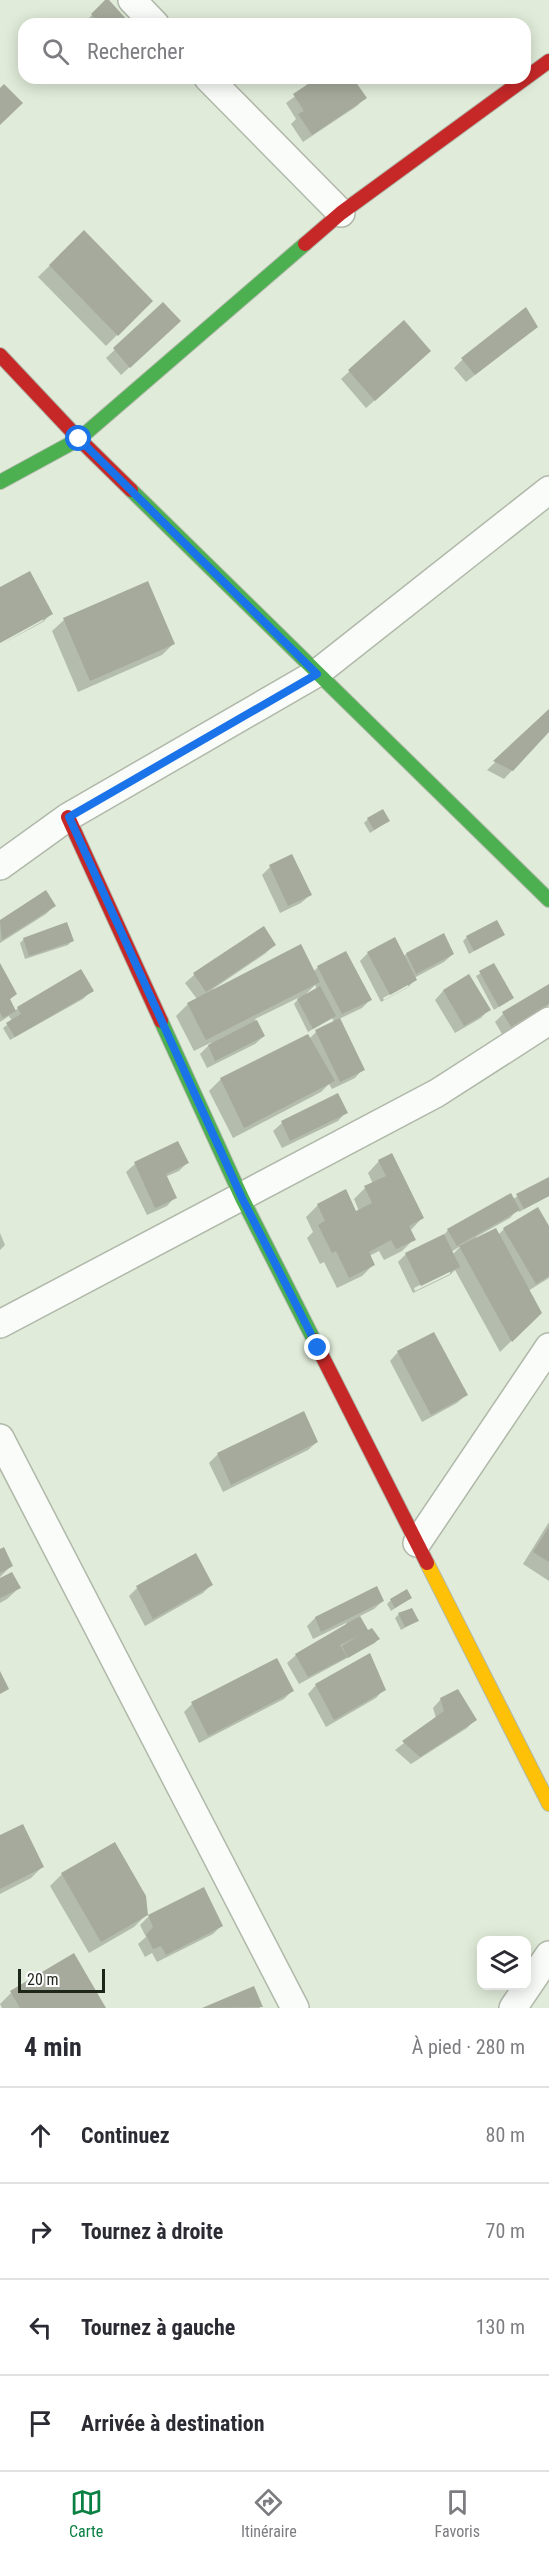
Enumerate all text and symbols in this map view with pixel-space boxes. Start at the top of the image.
search box [18,18,531,84]
icon: search [39,35,72,68]
text: Rechercher [87,39,184,64]
route start [65,425,91,451]
route end [304,1334,330,1360]
map controls [477,1936,531,1990]
button: layers [477,1936,531,1990]
scale bar [18,1966,105,1994]
text: 20 m [27,1970,59,1989]
text: 4 min [24,2032,82,2062]
text: À pied · 280 m [412,2035,525,2059]
icon: ahead [24,2119,57,2152]
text: Continuez [81,2123,170,2148]
text: 80 m [486,2123,525,2147]
icon: right [24,2215,57,2248]
text: Tournez à droite [81,2219,223,2244]
text: 70 m [486,2219,525,2243]
icon: left [24,2311,57,2344]
text: Tournez à gauche [81,2315,235,2340]
text: 130 m [476,2315,525,2339]
icon: arrive [24,2407,57,2440]
text: Arrivée à destination [81,2411,265,2436]
tab: Carte [69,2486,103,2541]
tab: Itinéraire [241,2486,297,2541]
tab: Favoris [435,2486,480,2541]

